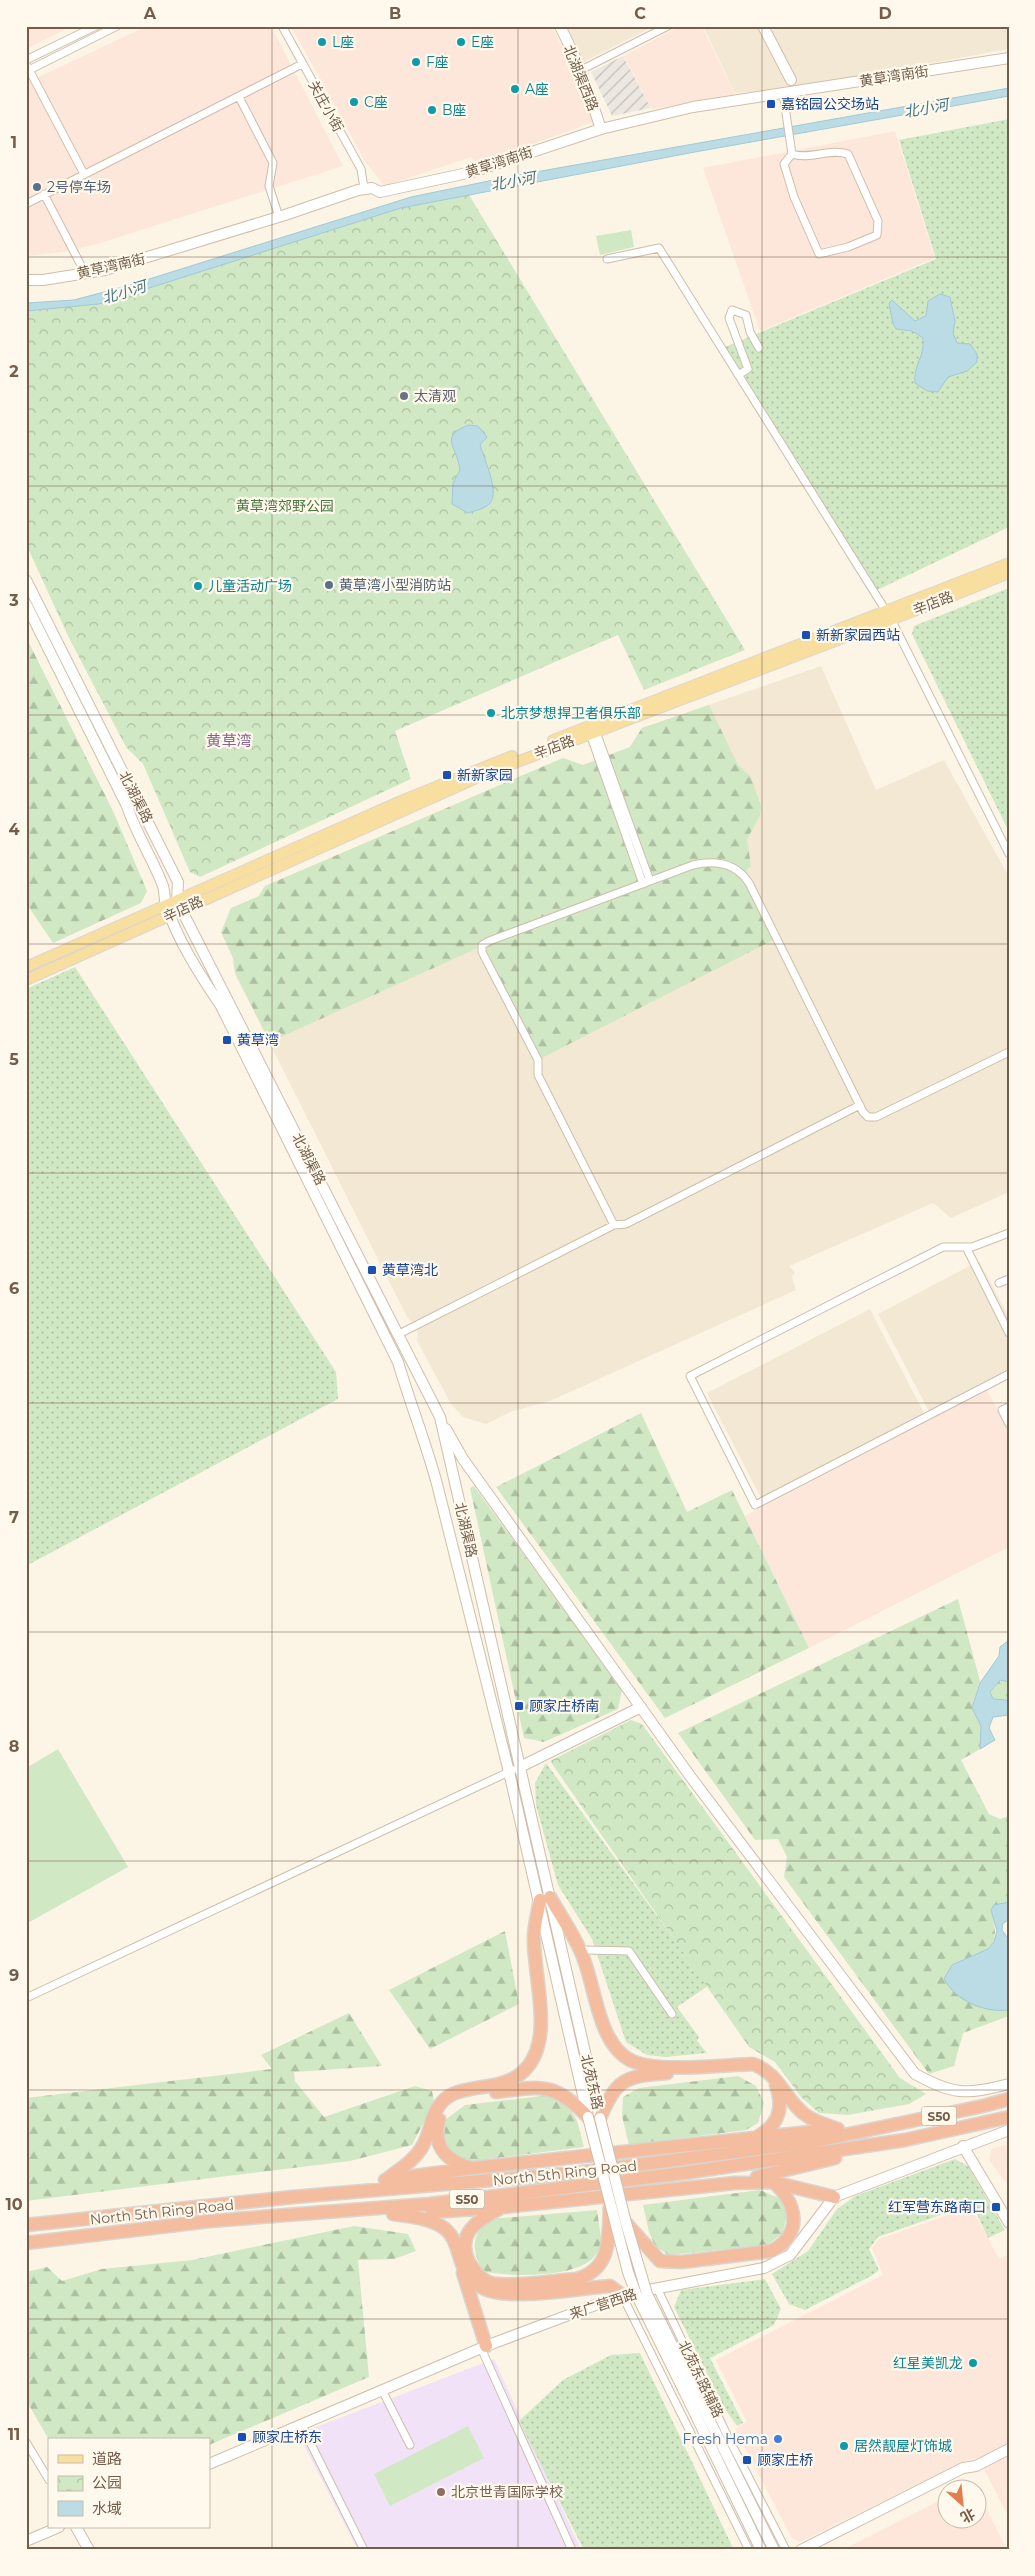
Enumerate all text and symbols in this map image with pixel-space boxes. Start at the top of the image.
text: A [143,4,157,23]
text: B [389,4,401,23]
text: C [634,4,646,23]
text: D [878,4,892,23]
place label: L座 [332,33,354,51]
place label: E座 [471,33,494,51]
marker: L座 [316,36,328,48]
marker: E座 [455,36,467,48]
street label: 北湖渠西路 [560,42,602,114]
place label: F座 [426,53,449,71]
marker: F座 [410,56,422,68]
street label: 黄草湾南街 [858,62,930,90]
street label: 关庄小街 [305,77,347,135]
place label: A座 [525,80,549,98]
marker: A座 [509,83,521,95]
place label: C座 [364,93,388,111]
water label: 北小河 [902,94,953,121]
place label: 嘉铭园公交场站 [781,95,879,113]
marker: C座 [348,96,360,108]
marker: 嘉铭园公交场站 [765,98,777,110]
place label: B座 [442,101,467,119]
marker: B座 [426,104,438,116]
text: 1 [11,133,17,152]
street label: 黄草湾南街 [463,143,535,181]
water label: 北小河 [489,167,540,194]
place label: 2号停车场 [47,178,111,196]
marker: 2号停车场 [31,181,43,193]
street label: 黄草湾南街 [75,249,147,283]
water label: 北小河 [100,275,151,308]
text: 2 [9,362,19,381]
place label: 太清观 [414,387,456,405]
marker: 太清观 [398,390,410,402]
park label: 黄草湾郊野公园 [236,497,334,515]
place label: 黄草湾小型消防站 [339,576,451,594]
place label: 儿童活动广场 [208,577,292,595]
marker: 黄草湾小型消防站 [323,579,335,591]
marker: 儿童活动广场 [192,580,204,592]
street label: 辛店路 [910,587,956,619]
text: 3 [8,591,19,610]
place label: 新新家园西站 [816,626,900,644]
marker: 新新家园西站 [800,629,812,641]
place label: 北京梦想捍卫者俱乐部 [501,704,641,722]
marker: 北京梦想捍卫者俱乐部 [485,707,497,719]
district label: 黄草湾 [206,731,252,750]
street label: 辛店路 [531,731,577,763]
place label: 新新家园 [457,766,513,784]
street label: 北湖渠路 [115,768,157,826]
marker: 新新家园 [441,769,453,781]
text: 4 [8,820,20,839]
street label: 辛店路 [160,892,206,926]
place label: 黄草湾 [237,1031,279,1049]
marker: 黄草湾 [221,1034,233,1046]
text: 5 [9,1050,19,1069]
street label: 北湖渠路 [288,1130,330,1188]
place label: 黄草湾北 [382,1261,438,1279]
marker: 黄草湾北 [366,1264,378,1276]
text: 6 [9,1279,19,1298]
street label: 北湖渠路 [451,1501,481,1559]
text: 7 [9,1508,19,1527]
place label: 顾家庄桥南 [529,1697,599,1715]
marker: 顾家庄桥南 [513,1700,525,1712]
text: 8 [9,1737,19,1756]
text: 9 [9,1966,19,1985]
street label: 北苑东路 [577,2053,607,2111]
road number: S50 [922,2106,956,2126]
street label: North 5th Ring Road [492,2156,638,2190]
road number: S50 [450,2190,484,2208]
text: 10 [5,2195,23,2214]
street label: North 5th Ring Road [89,2195,235,2229]
place label: 红军营东路南口 [888,2198,986,2216]
marker: 红军营东路南口 [990,2201,1002,2213]
street label: 来广营西路 [567,2285,639,2323]
street label: 北苑东路辅路 [674,2337,728,2421]
place label: 红星美凯龙 [893,2354,963,2372]
marker: 红星美凯龙 [967,2357,979,2369]
text: 11 [8,2425,20,2444]
place label: 顾家庄桥东 [252,2428,322,2446]
place label: Fresh Hema [682,2430,768,2448]
marker: 顾家庄桥东 [236,2431,248,2443]
marker: Fresh Hema [772,2433,784,2445]
place label: 居然靓屋灯饰城 [854,2437,952,2455]
legend [48,2438,210,2528]
marker: 居然靓屋灯饰城 [838,2440,850,2452]
text: 道路 [92,2449,122,2468]
place label: 顾家庄桥 [757,2451,813,2469]
marker: 顾家庄桥 [741,2454,753,2466]
text: 公园 [92,2473,122,2492]
north arrow [938,2478,988,2528]
place label: 北京世青国际学校 [451,2483,563,2501]
marker: 北京世青国际学校 [435,2486,447,2498]
text: 水域 [92,2499,122,2518]
text: 北 [958,2504,978,2527]

